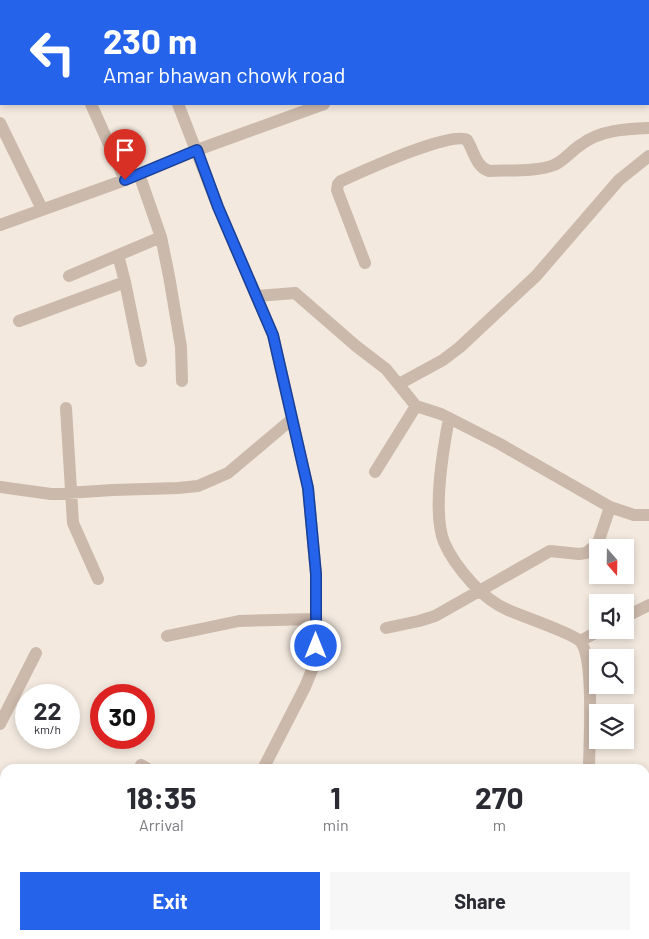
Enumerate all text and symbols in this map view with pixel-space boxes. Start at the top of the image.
text: 230 m [103,19,197,61]
icon: left [20,20,85,85]
text: Amar bhawan chowk road [103,61,345,87]
pin [104,129,146,180]
icon: arrive [111,136,139,164]
north arrow [589,539,634,584]
map controls [589,539,634,749]
button: sound [589,594,634,639]
position arrow [289,619,341,671]
button: search [589,649,634,694]
speed limit sign: 30 [90,684,155,749]
text: 22 [33,695,62,725]
button: layers [589,704,634,749]
text: km/h [34,722,61,736]
text: 18:35 [126,779,196,815]
text: 1 [330,779,341,815]
text: 270 [475,779,524,815]
text: Arrival [139,815,184,834]
text: min [323,815,349,834]
text: m [493,815,506,834]
button: Exit [20,872,320,930]
button: Share [330,872,630,930]

